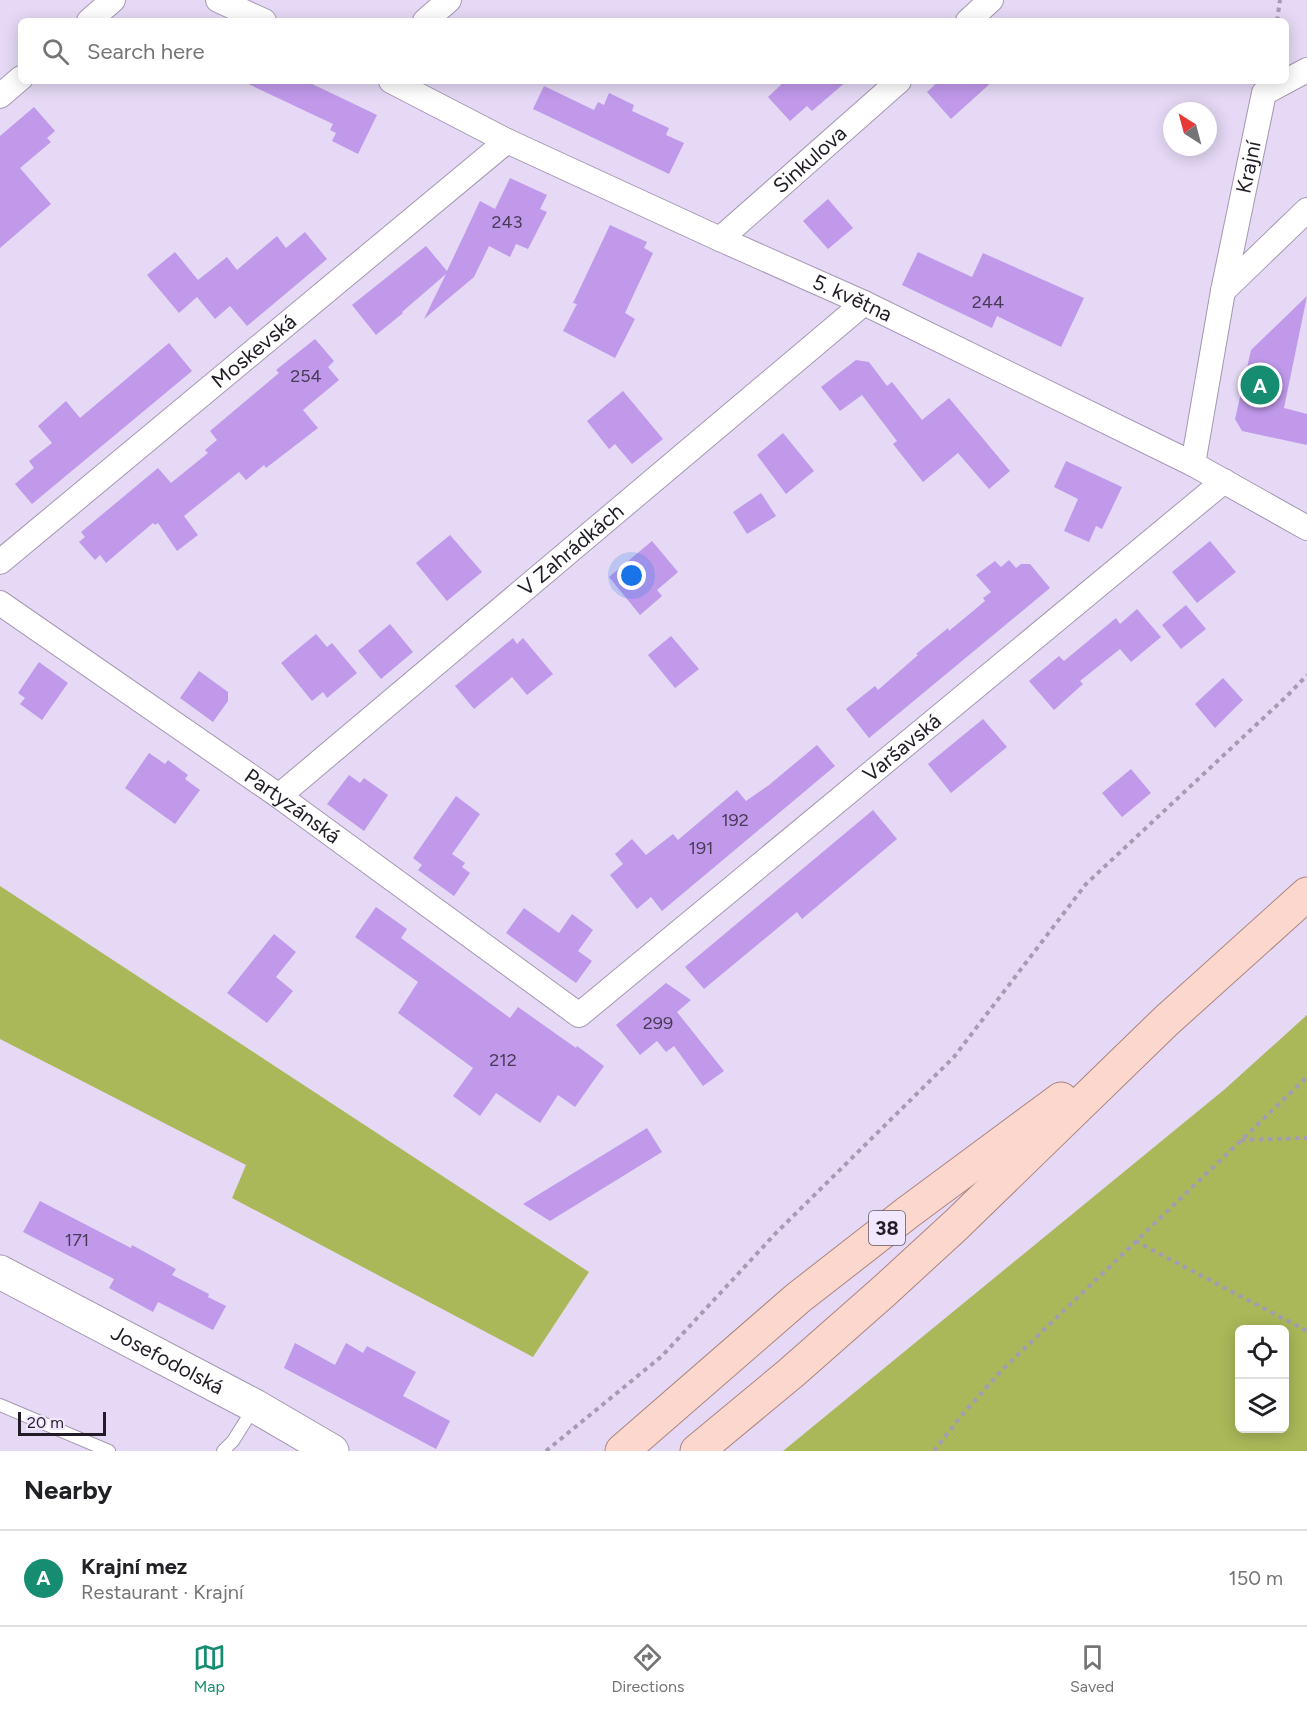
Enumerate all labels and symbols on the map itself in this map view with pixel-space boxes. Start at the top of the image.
north arrow [1163,102,1217,156]
street label: Sinkulova [768,120,851,198]
street label: Krajní [1231,138,1266,196]
house number: 243 [491,211,523,233]
street label: 5. května [809,269,896,327]
house number: 244 [972,291,1004,313]
street label: Moskevská [206,309,301,393]
pin: A [1240,362,1280,408]
house number: 254 [290,365,322,387]
street label: V Zahrádkách [513,498,628,601]
your location [617,561,646,590]
street label: Varšavská [858,708,946,787]
street label: Partyzánská [240,763,345,849]
house number: 192 [721,809,749,831]
house number: 191 [688,837,714,859]
house number: 299 [643,1012,673,1034]
house number: 212 [489,1049,517,1071]
road number: 38 [869,1211,905,1245]
house number: 171 [65,1229,89,1251]
street label: Josefodolská [107,1320,228,1399]
scale bar [18,1409,106,1436]

